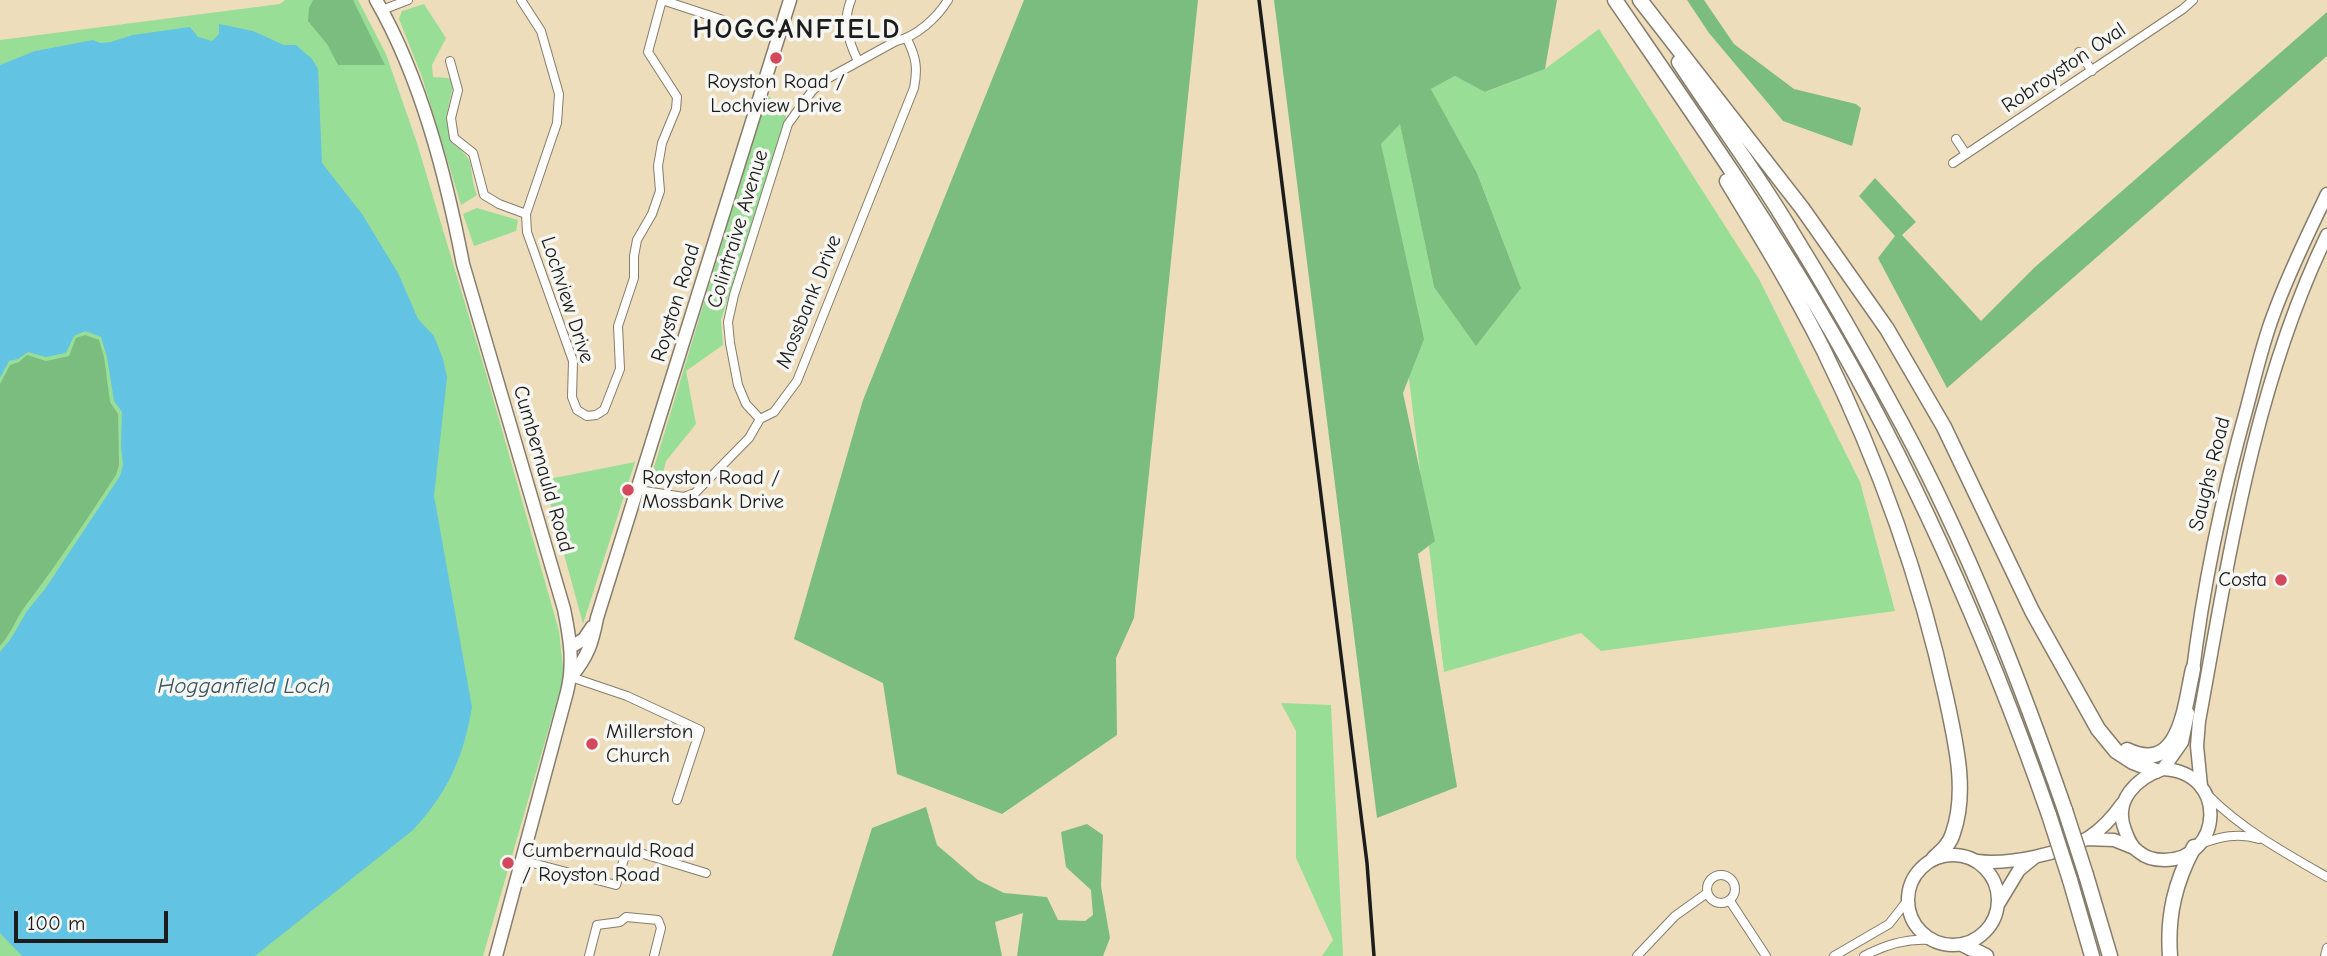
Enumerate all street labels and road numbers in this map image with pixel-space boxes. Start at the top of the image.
street label: Robroyston Oval [1997,17,2131,119]
street label: Colintraive Avenue [702,147,774,311]
street label: Mossbank Drive [771,231,847,373]
street label: Lochview Drive [535,234,599,366]
street label: Royston Road [646,241,706,365]
street label: Cumbernauld Road [507,383,579,555]
street label: Saughs Road [2184,414,2236,534]

